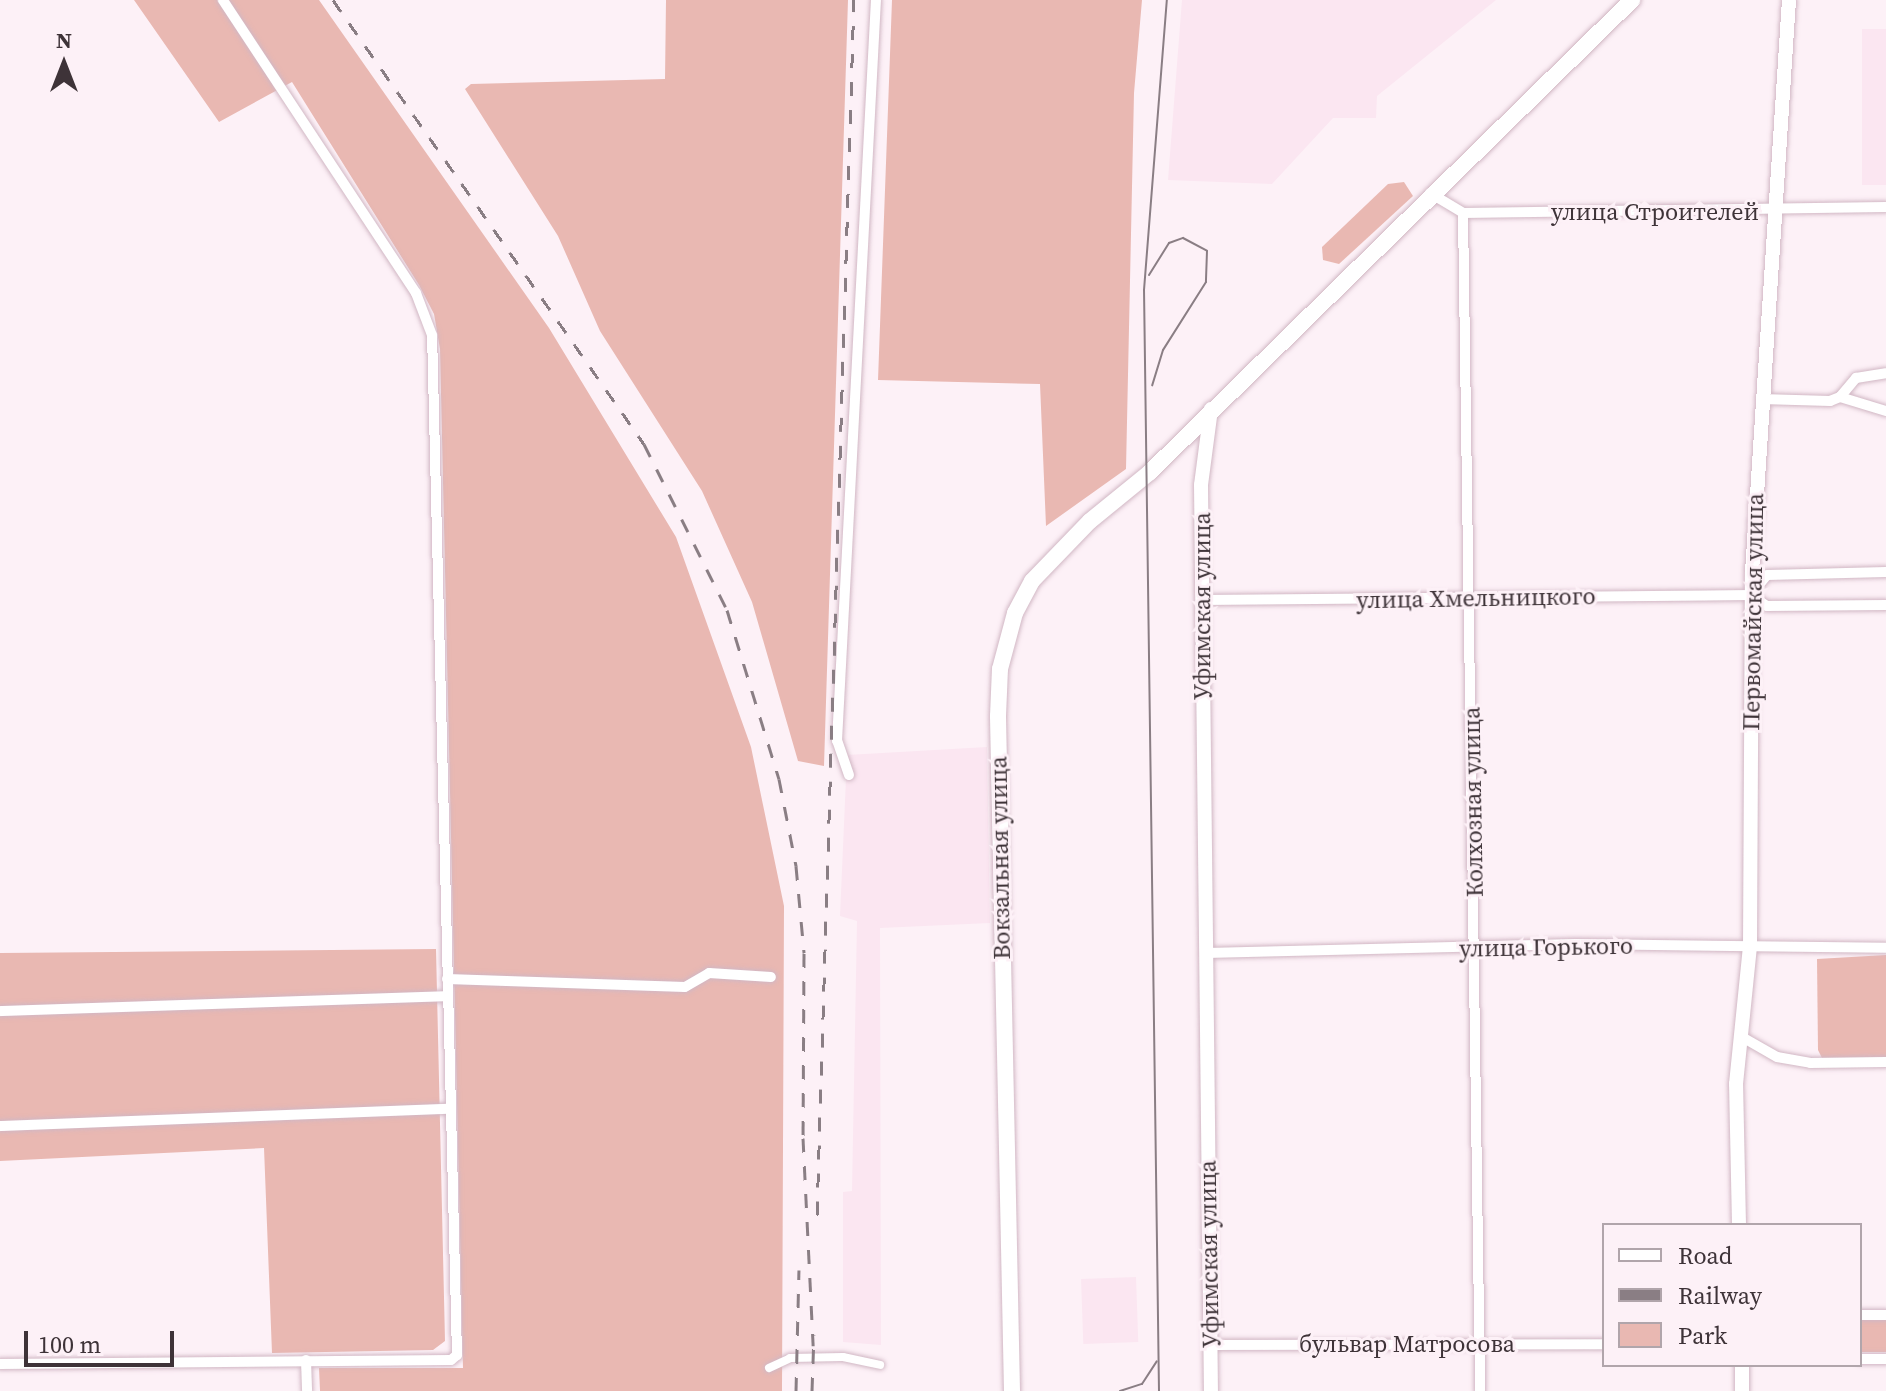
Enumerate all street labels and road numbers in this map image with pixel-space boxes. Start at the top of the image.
street label: улица Строителей [1551,198,1759,226]
street label: Первомайская улица [1737,493,1769,731]
street label: Уфимская улица [1188,512,1216,700]
street label: улица Хмельницкого [1356,582,1596,614]
street label: Колхозная улица [1457,707,1489,897]
street label: Вокзальная улица [984,756,1016,960]
street label: улица Горького [1459,931,1633,963]
street label: Уфимская улица [1193,1160,1225,1348]
street label: бульвар Матросова [1299,1330,1515,1358]

